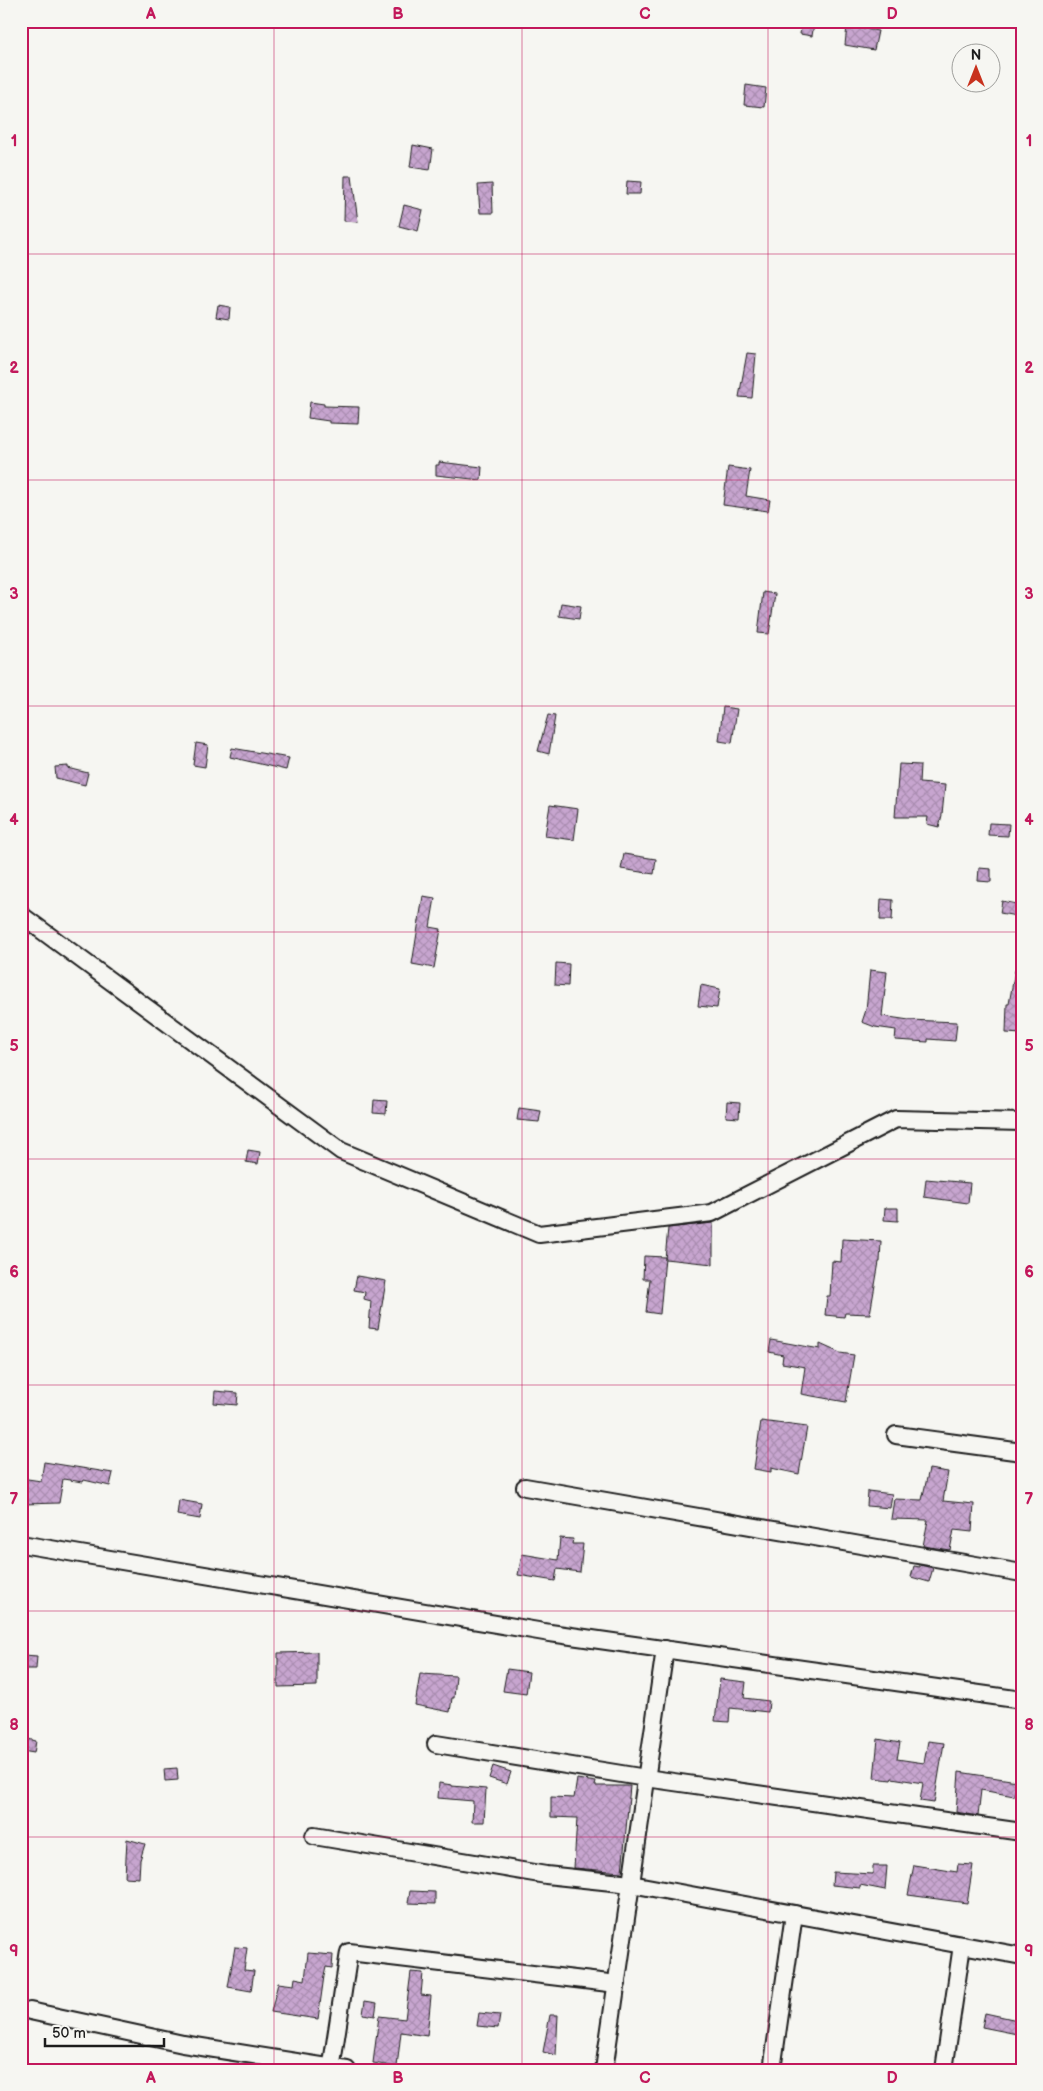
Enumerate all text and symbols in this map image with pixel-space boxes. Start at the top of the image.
text: A [145,5,156,24]
text: B [392,5,404,24]
text: C [639,5,651,24]
text: D [886,5,898,24]
north arrow [950,42,1000,92]
text: N [971,47,981,64]
text: 1 [11,132,17,151]
text: 1 [1026,132,1032,151]
text: 2 [9,359,19,378]
text: 2 [1024,359,1034,378]
text: 3 [9,585,19,604]
text: 3 [1024,585,1034,604]
text: 4 [9,811,19,830]
text: 4 [1024,811,1034,830]
text: 5 [9,1037,19,1056]
text: 5 [1024,1037,1034,1056]
text: 6 [9,1263,19,1282]
text: 6 [1024,1263,1034,1282]
text: 7 [10,1490,19,1509]
text: 7 [1025,1490,1034,1509]
text: 8 [9,1716,19,1735]
text: 8 [1024,1716,1034,1735]
text: 9 [9,1942,19,1961]
text: 9 [1024,1942,1034,1961]
scale bar [45,2016,164,2048]
text: 50 m [52,2024,86,2043]
text: A [145,2069,156,2088]
text: B [392,2069,404,2088]
text: C [639,2069,651,2088]
text: D [886,2069,898,2088]

